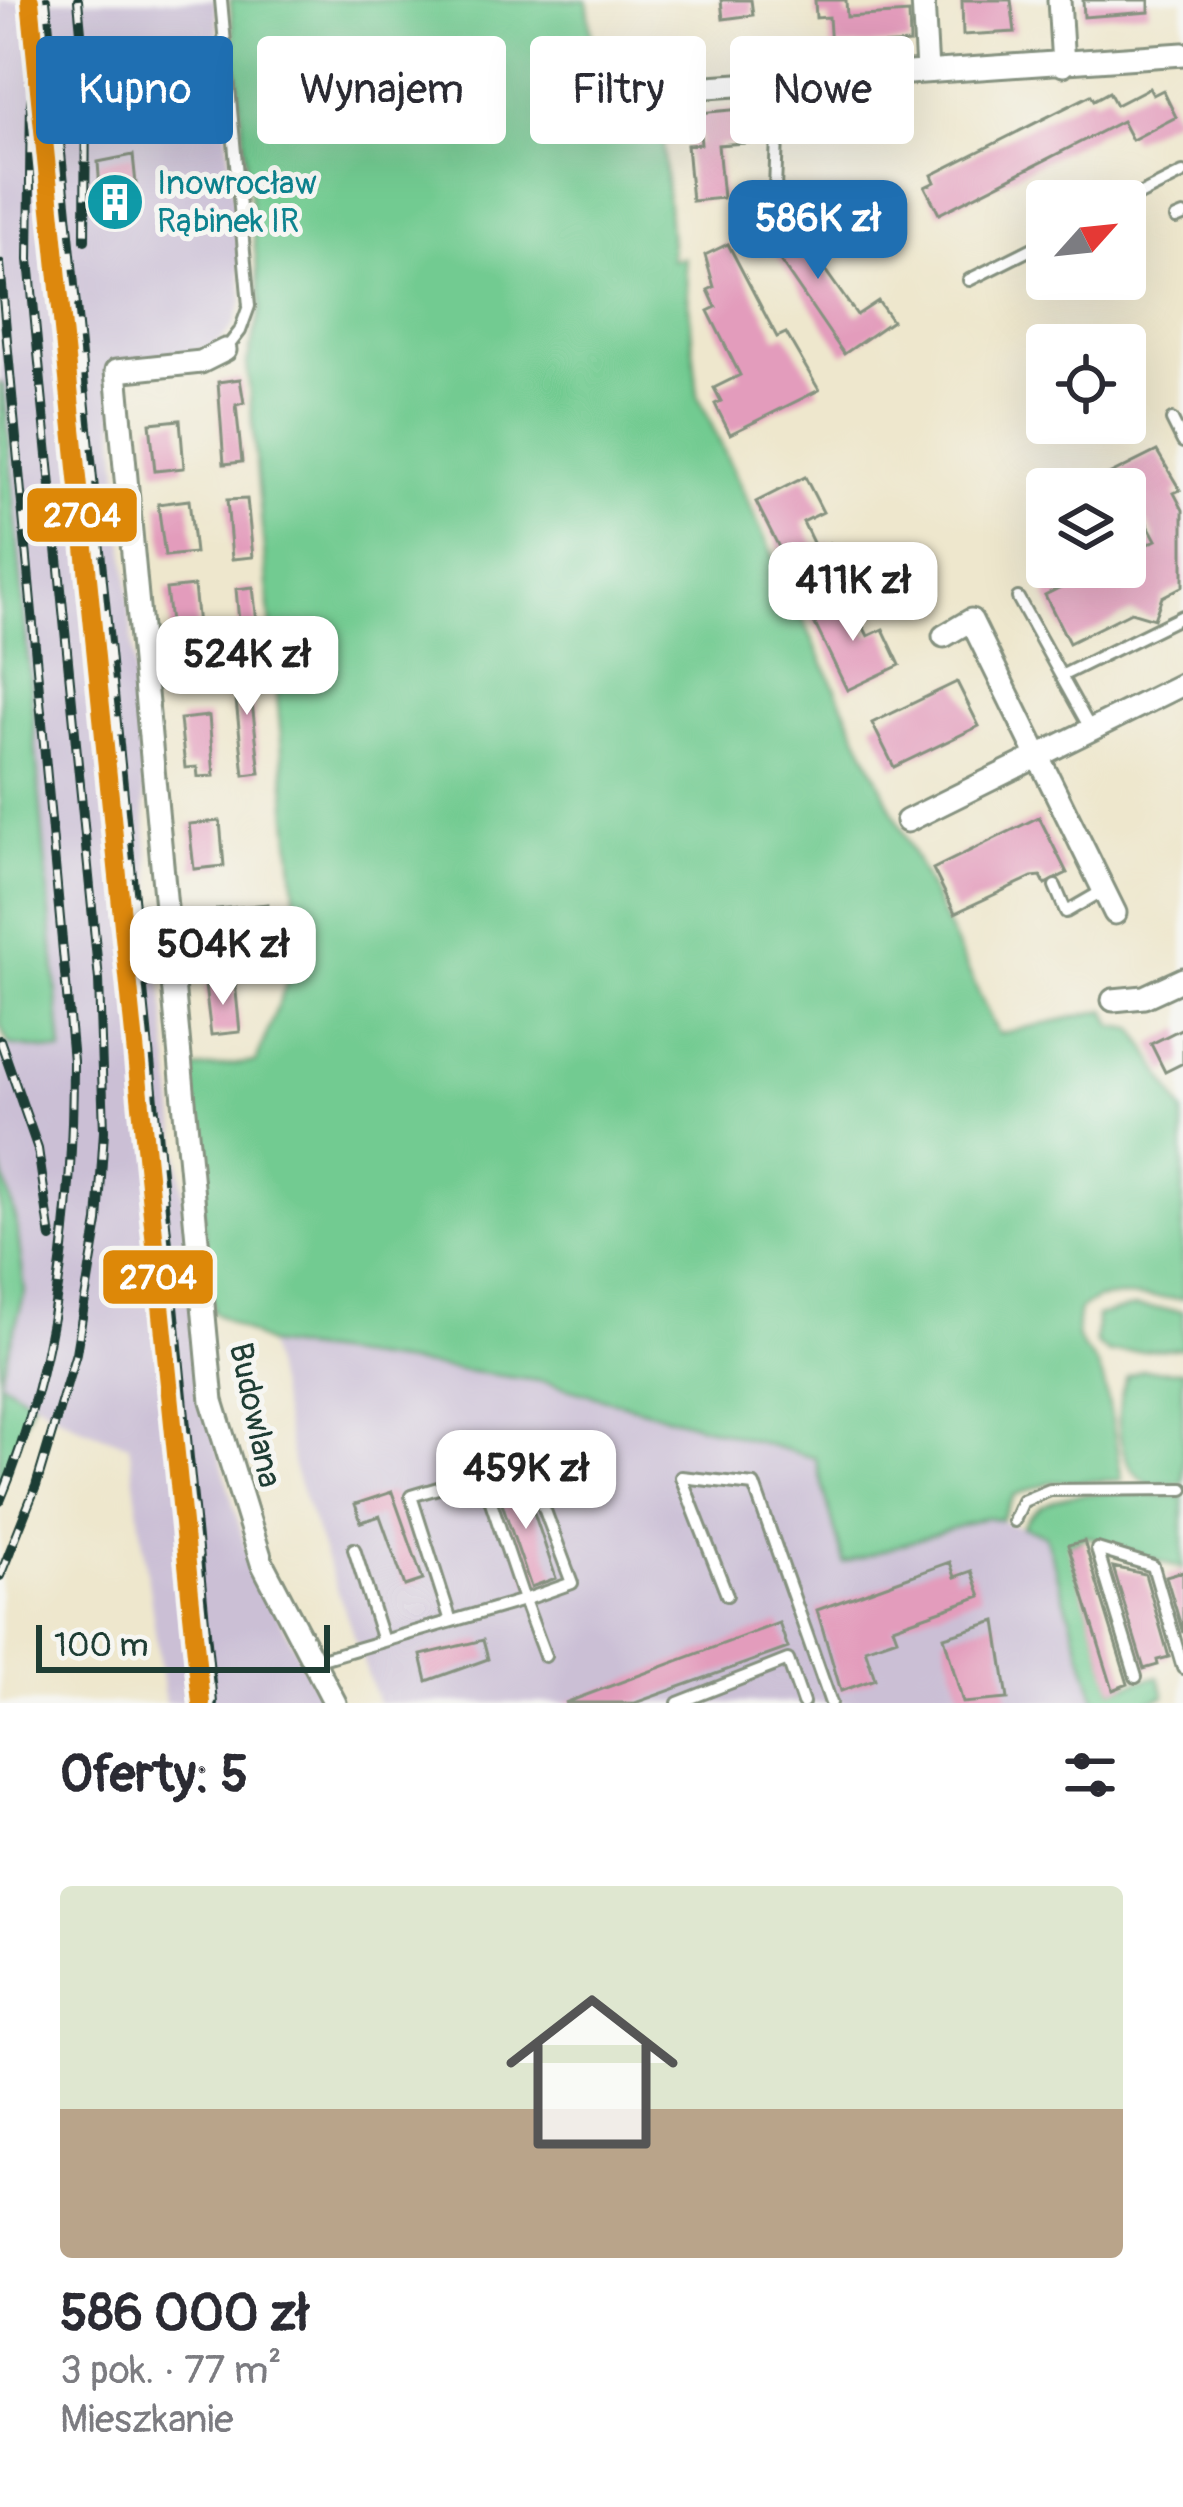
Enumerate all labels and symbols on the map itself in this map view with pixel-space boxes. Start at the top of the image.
place label: Inowrocław Rąbinek IR [157,163,317,242]
building icon: Inowrocław Rąbinek IR [84,171,146,233]
pin: 586K zł [707,180,929,282]
north arrow [1026,180,1146,300]
line badge: 2704 [25,486,139,544]
text: 2704 [43,496,121,537]
pin: 411K zł [742,542,964,644]
pin: 524K zł [136,616,358,718]
pin: 504K zł [112,906,334,1008]
line badge: 2704 [101,1248,215,1306]
text: 2704 [119,1258,197,1299]
street label: Budowlana [220,1339,290,1491]
pin: 459K zł [415,1430,637,1532]
scale bar [36,1619,330,1672]

